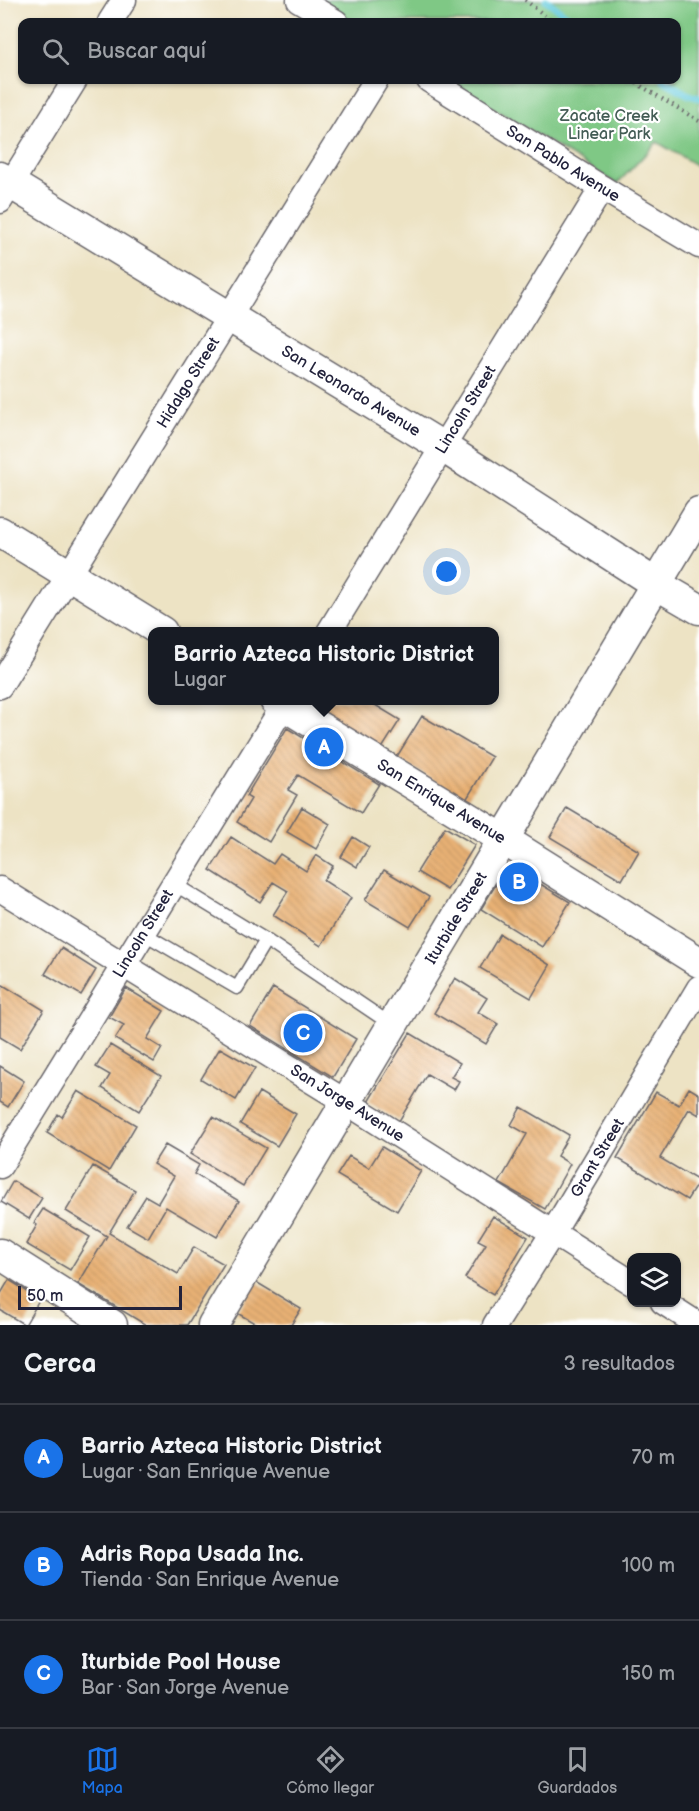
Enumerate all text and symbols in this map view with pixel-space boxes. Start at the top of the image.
search box [18,18,681,84]
icon: search [39,35,72,68]
text: Buscar aquí [87,38,206,65]
park label: Zacate Creek Linear Park [559,107,658,144]
street label: San Pablo Avenue [503,121,624,206]
street label: Hidalgo Street [153,334,224,432]
street label: San Leonardo Avenue [278,341,424,441]
street label: Lincoln Street [431,362,500,457]
your location [432,557,461,586]
popup [148,627,499,705]
text: Barrio Azteca Historic District [173,641,474,668]
text: Lugar [173,668,226,692]
pin: A [304,724,344,770]
street label: San Enrique Avenue [374,755,510,848]
pin: B [500,860,538,904]
street label: Iturbide Street [421,869,491,968]
street label: Lincoln Street [109,886,178,981]
pin: C [284,1010,322,1056]
street label: San Jorge Avenue [287,1061,408,1146]
street label: Grant Street [567,1115,628,1201]
map controls [627,1253,681,1307]
button: layers [627,1253,681,1307]
scale bar [18,1283,182,1310]
text: 50 m [27,1287,63,1306]
text: Cerca [24,1349,96,1380]
text: 3 resultados [564,1352,675,1376]
text: Barrio Azteca Historic District [81,1433,382,1460]
text: A [37,1446,50,1470]
text: 70 m [631,1446,675,1470]
text: Lugar · San Enrique Avenue [81,1460,330,1484]
text: Adris Ropa Usada Inc. [81,1541,304,1568]
text: B [36,1554,51,1578]
text: 100 m [622,1554,675,1578]
text: Tienda · San Enrique Avenue [81,1568,339,1592]
text: Iturbide Pool House [81,1649,281,1676]
text: C [36,1662,51,1686]
text: 150 m [622,1662,675,1686]
text: Bar · San Jorge Avenue [81,1676,289,1700]
tab: Mapa [82,1743,123,1798]
tab: Cómo llegar [286,1743,374,1798]
tab: Guardados [537,1743,617,1798]

